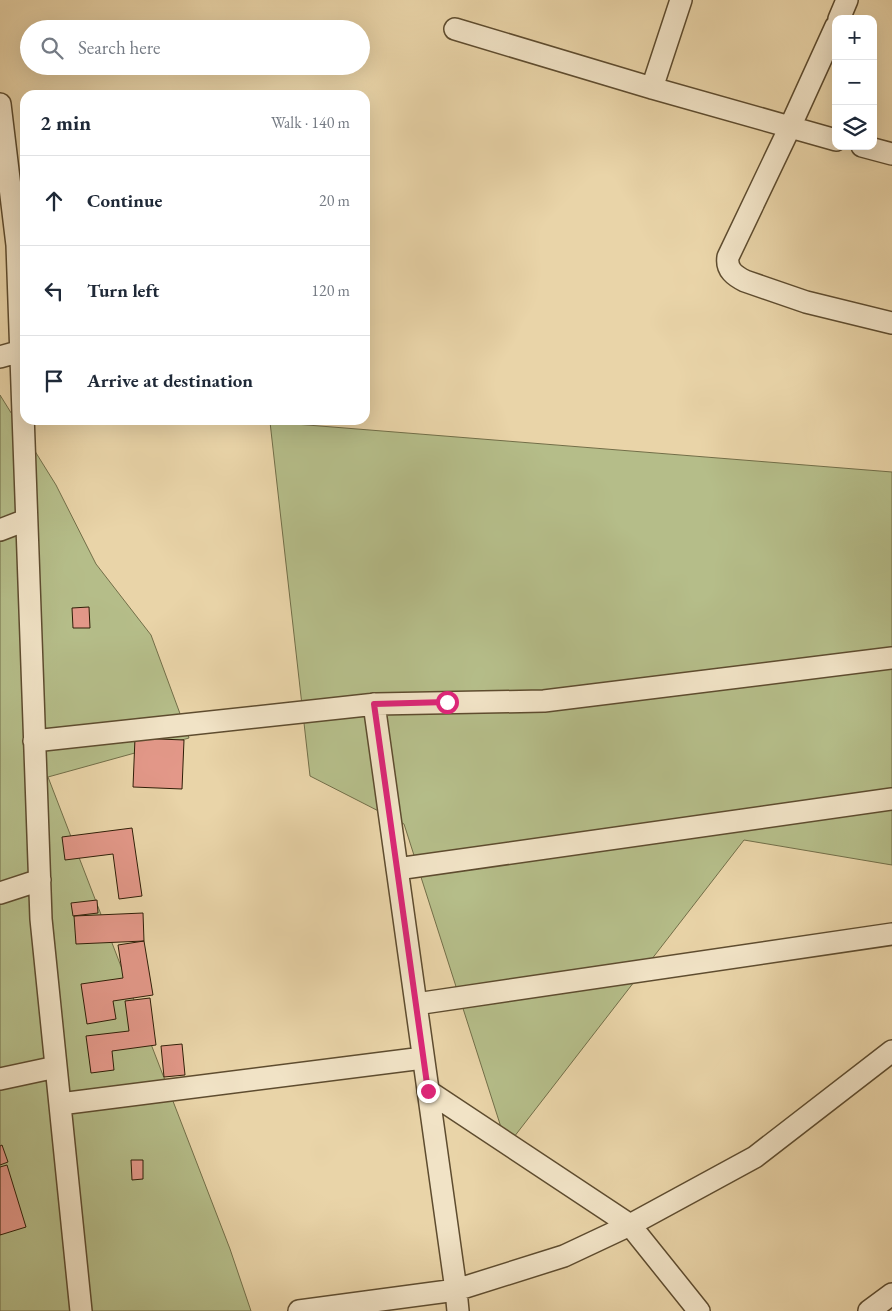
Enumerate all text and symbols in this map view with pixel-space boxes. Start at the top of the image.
map controls [832,15,877,150]
button: + [832,15,877,60]
search box [20,20,370,75]
icon: search [38,34,66,62]
text: Search here [78,35,160,60]
button: − [832,60,877,105]
button: layers [832,105,877,150]
text: 2 min [40,109,91,136]
text: Walk · 140 m [271,112,350,133]
icon: ahead [40,187,68,215]
text: Continue [87,188,162,213]
text: 20 m [319,190,350,211]
icon: left [40,277,68,305]
text: Turn left [87,278,159,303]
text: 120 m [311,280,350,301]
icon: arrive [40,367,68,395]
text: Arrive at destination [87,368,253,393]
route start [436,691,459,714]
route end [417,1080,440,1103]

